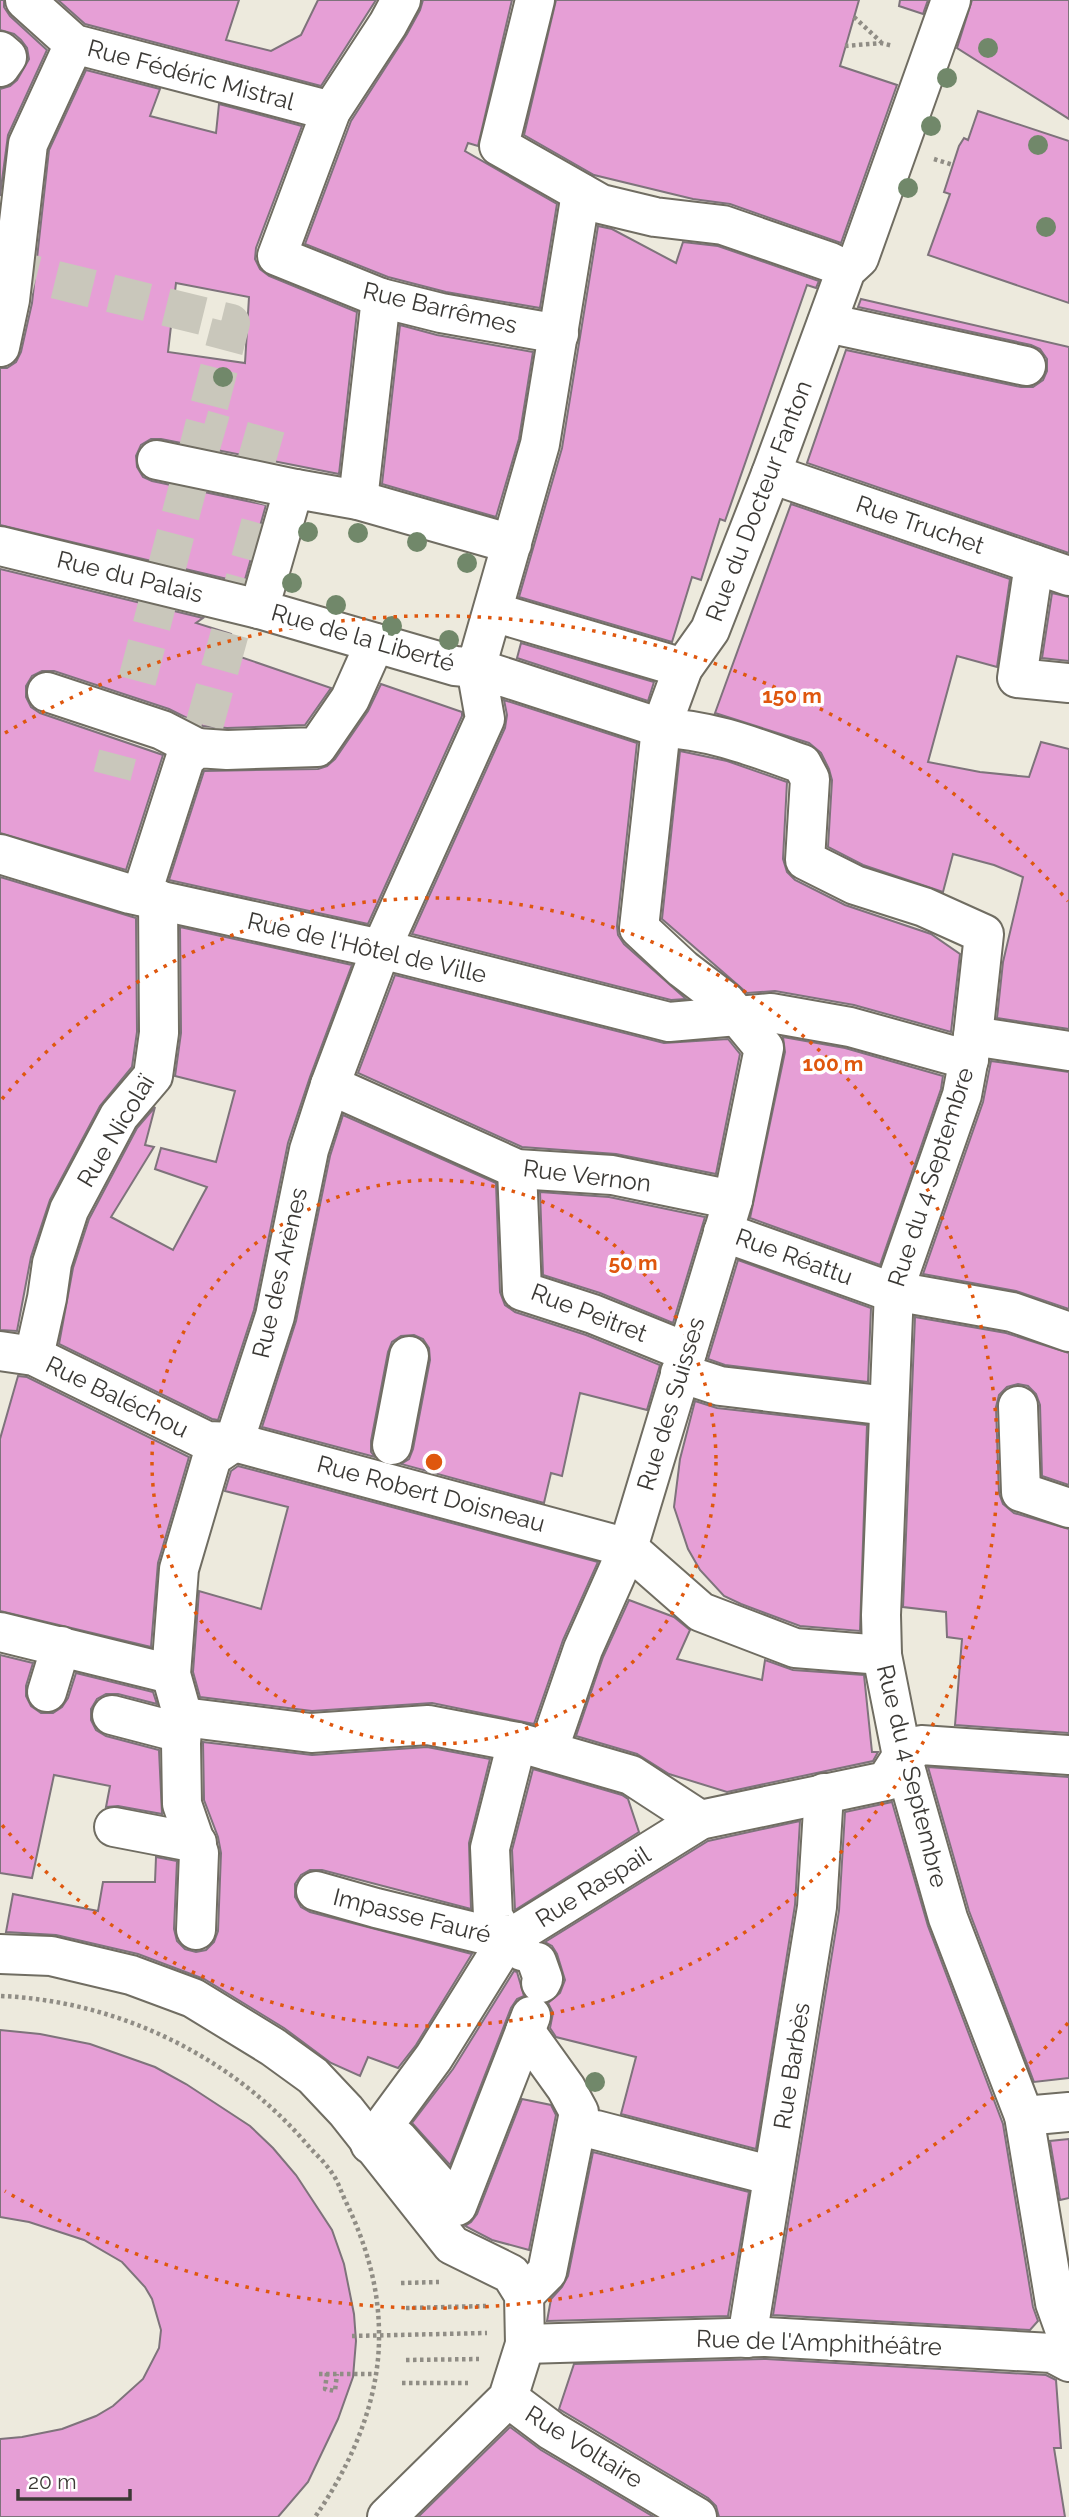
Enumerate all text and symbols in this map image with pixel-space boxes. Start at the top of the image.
street label: Rue Fédéric Mistral [84,33,298,116]
street label: Rue Barrêmes [360,276,520,339]
street label: Rue du Docteur Fanton [699,376,818,625]
street label: Rue Truchet [852,489,988,560]
street label: Rue du Palais [54,544,206,609]
street label: Rue de la Liberté [268,597,458,678]
text: 150 m [762,683,822,708]
street label: Rue de l'Hôtel de Ville [245,906,489,989]
text: 100 m [803,1051,863,1076]
street label: Rue du 4 Septembre [881,1064,980,1290]
street label: Rue Nicolaï [71,1069,161,1192]
street label: Rue Vernon [521,1153,653,1198]
street label: Rue des Arènes [246,1185,313,1361]
street label: Rue Réattu [732,1222,857,1291]
text: 50 m [608,1250,658,1275]
street label: Rue Peitret [527,1277,651,1348]
street label: Rue des Suisses [630,1314,711,1494]
street label: Rue Baléchou [41,1349,193,1444]
street label: Rue Robert Doisneau [314,1449,548,1538]
centre of rings [422,1450,446,1474]
street label: Rue du 4 Septembre [871,1661,954,1890]
street label: Rue Raspail [530,1840,656,1933]
street label: Impasse Fauré [330,1882,494,1949]
street label: Rue Barbès [767,2000,816,2131]
street label: Rue de l'Amphithéâtre [696,2324,942,2361]
street label: Rue Voltaire [520,2399,648,2494]
scale bar [18,2458,130,2502]
text: 20 m [28,2469,76,2494]

